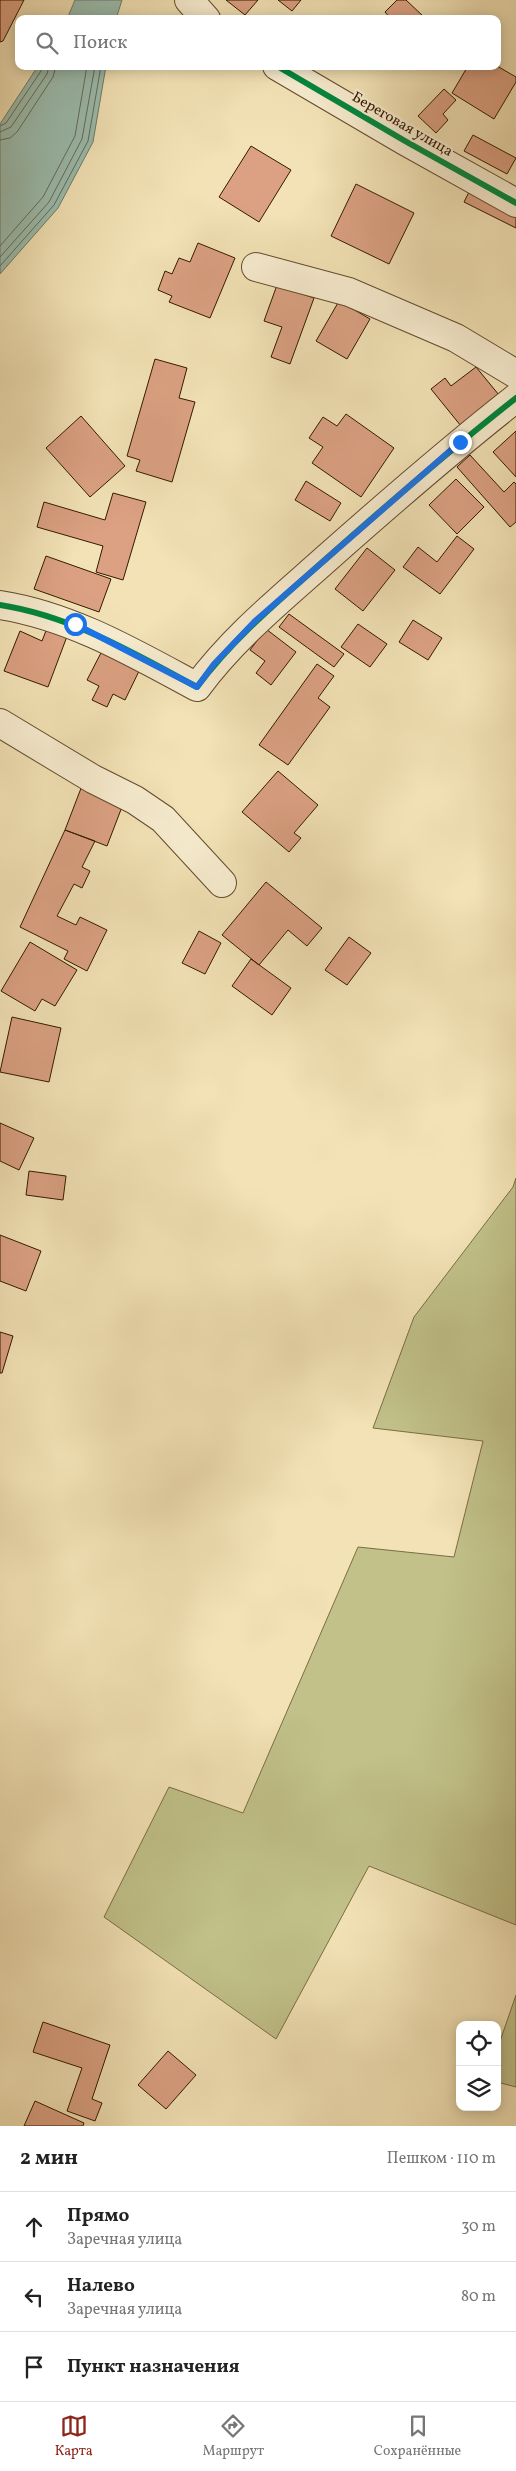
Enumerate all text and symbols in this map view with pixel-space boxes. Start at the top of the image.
search box [15,15,501,70]
icon: search [33,29,61,57]
text: Поиск [73,30,127,56]
street label: Береговая улица [348,87,456,163]
route end [449,431,472,454]
route start [64,613,87,636]
map controls [456,2021,501,2111]
button: locate [456,2021,501,2066]
button: layers [456,2066,501,2111]
text: 2 мин [20,2144,78,2173]
text: Пешком · 110 m [387,2148,496,2170]
text: Прямо [67,2203,129,2229]
icon: ahead [20,2213,48,2241]
text: 30 m [461,2216,496,2238]
text: Заречная улица [67,2229,182,2251]
text: Налево [67,2273,135,2299]
icon: left [20,2283,48,2311]
text: 80 m [461,2286,496,2308]
text: Заречная улица [67,2299,182,2321]
icon: arrive [20,2353,48,2381]
text: Пункт назначения [67,2354,240,2380]
tab: Карта [55,2412,93,2461]
tab: Маршрут [202,2412,264,2461]
tab: Сохранённые [374,2412,461,2461]

